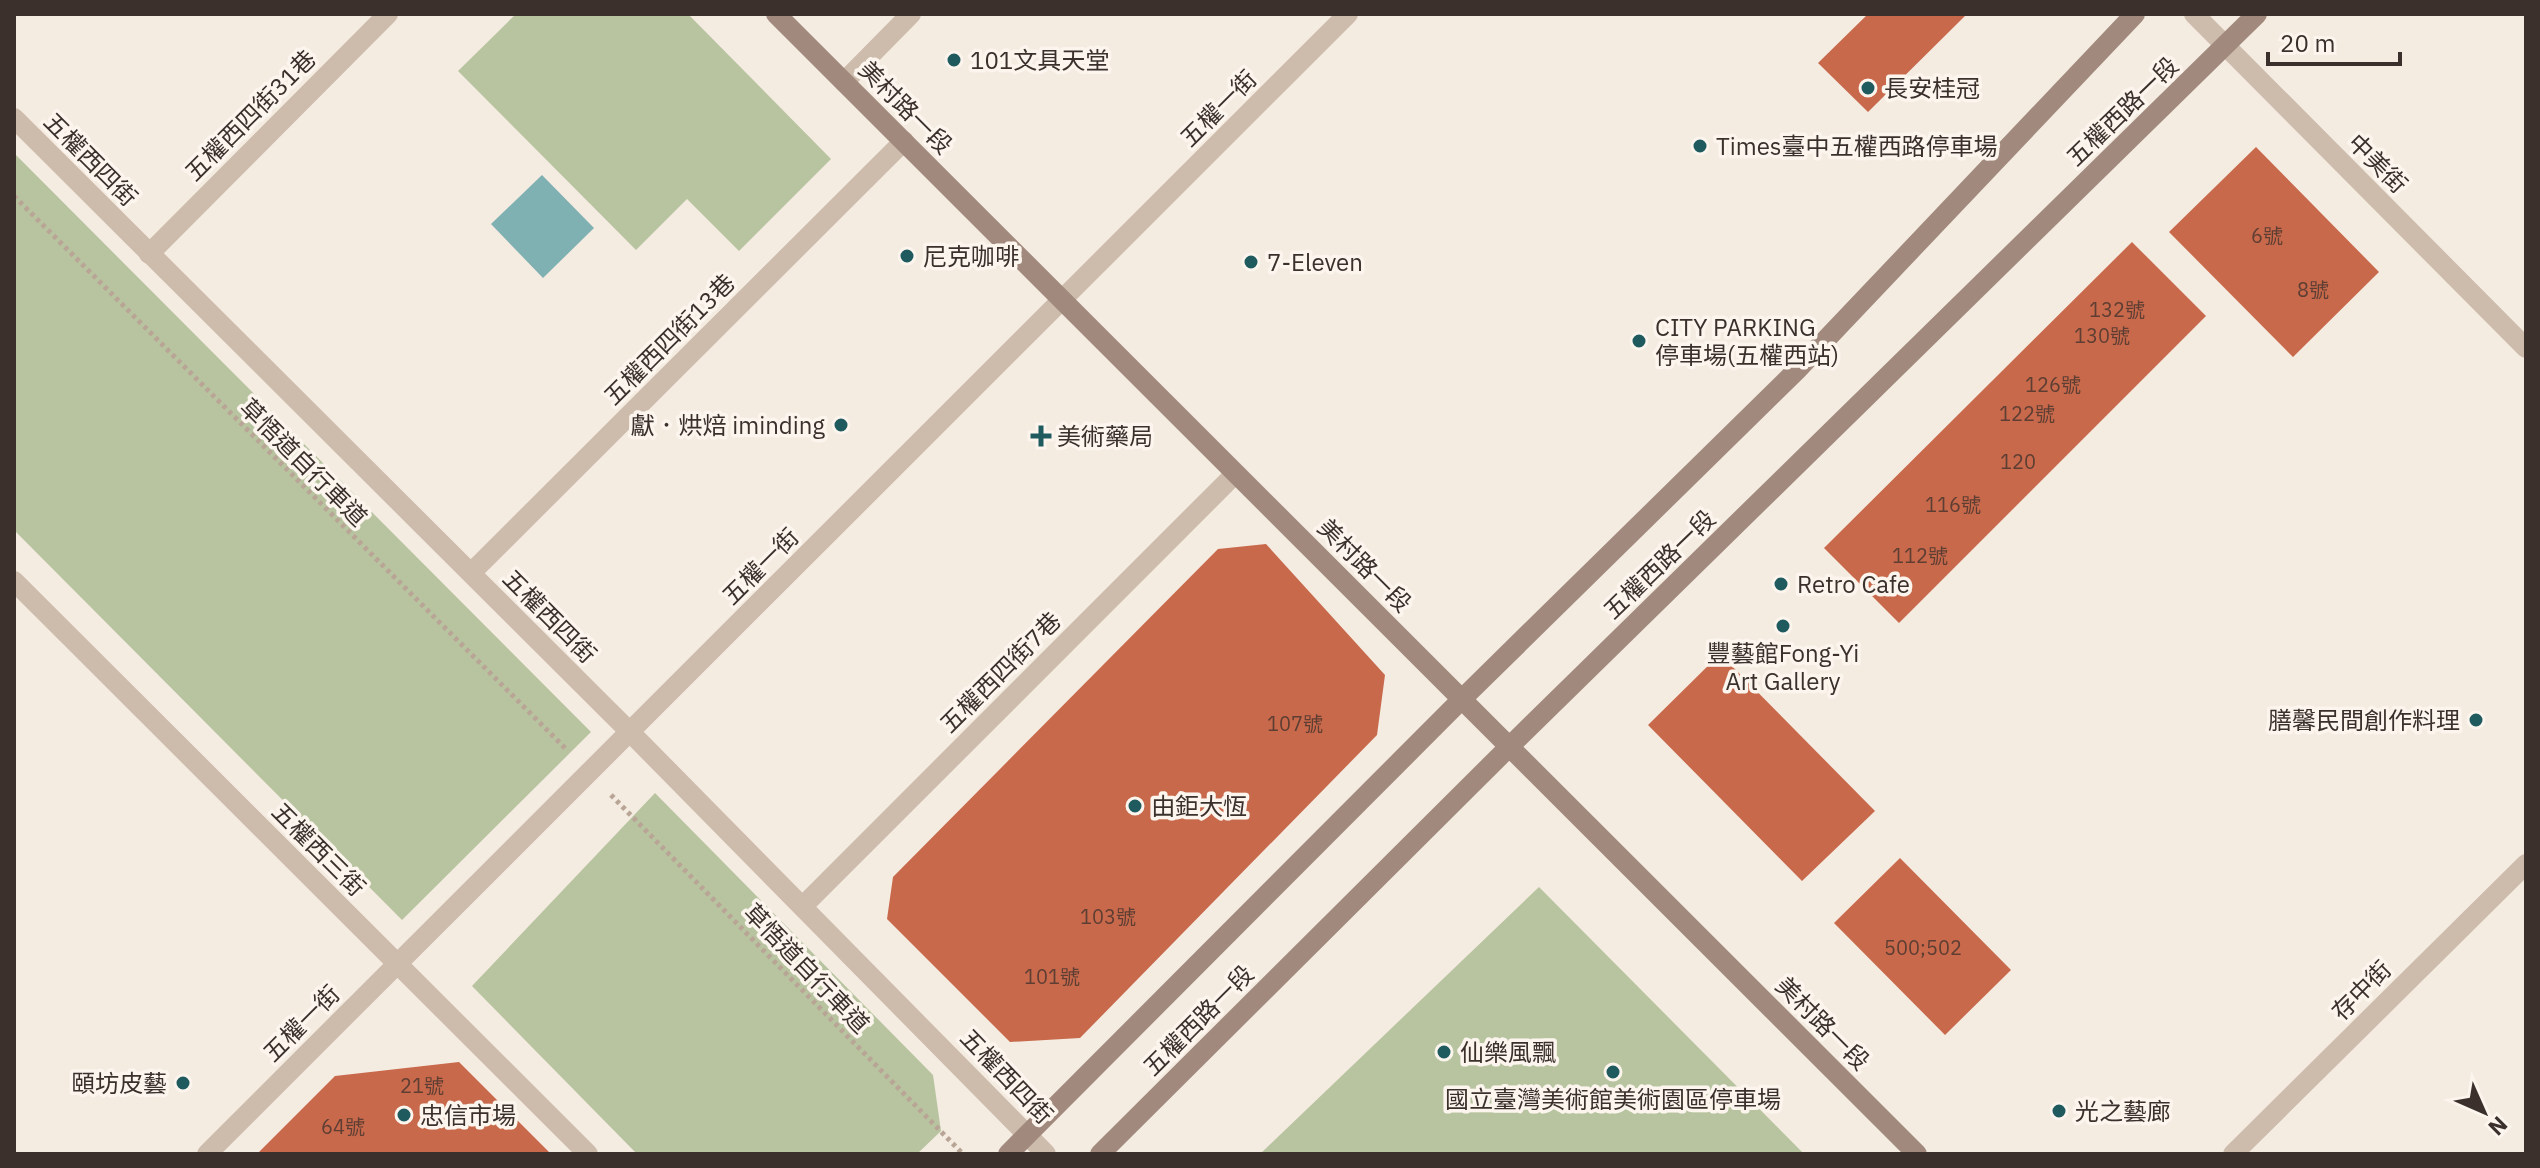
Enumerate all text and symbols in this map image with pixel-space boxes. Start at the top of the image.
scale bar [2268,16,2400,66]
text: 20 m [2280,27,2335,59]
street label: 五權西四街31巷 [178,43,322,187]
place label: 101文具天堂 [970,44,1109,76]
street label: 五權西路一段 [2059,49,2185,173]
marker: 101文具天堂 [945,51,963,69]
street label: 美村路一段 [852,53,960,161]
street label: 五權一街 [1173,63,1263,153]
place label: 長安桂冠 [1884,72,1980,104]
marker: 長安桂冠 [1859,79,1877,97]
street label: 五權西四街 [37,105,145,213]
street label: 中美街 [2341,126,2415,200]
place label: Times臺中五權西路停車場 [1716,130,1998,162]
marker: Times臺中五權西路停車場 [1691,137,1709,155]
house number: 6號 [2251,222,2283,249]
place label: 尼克咖啡 [923,240,1019,272]
place label: 7-Eleven [1267,246,1363,278]
marker: 尼克咖啡 [898,247,916,265]
marker: 7-Eleven [1242,253,1260,271]
street label: 五權西四街13巷 [597,267,741,411]
house number: 8號 [2297,276,2329,303]
house number: 132號 [2089,296,2145,323]
place label: CITY PARKING 停車場(五權西站) [1655,311,1839,371]
house number: 130號 [2074,322,2130,349]
marker: CITY PARKING 停車場(五權西站) [1630,332,1648,350]
house number: 126號 [2025,371,2081,398]
street label: 草悟道自行車道 [233,391,375,533]
house number: 122號 [1999,400,2055,427]
place label: 獻．烘焙 iminding [631,409,825,441]
marker: 獻．烘焙 iminding [832,416,850,434]
place label: 美術藥局 [1057,420,1153,452]
marker: 美術藥局 [1032,427,1050,445]
house number: 120 [2000,448,2036,475]
house number: 116號 [1925,491,1981,518]
street label: 五權西路一段 [1596,502,1722,626]
street label: 美村路一段 [1311,511,1419,619]
street label: 五權一街 [715,521,805,611]
house number: 112號 [1892,542,1948,569]
street label: 五權西四街 [496,562,604,670]
place label: Retro Cafe [1797,568,1910,600]
marker: Retro Cafe [1772,575,1790,593]
street label: 五權西四街7巷 [933,605,1067,739]
marker: 豐藝館Fong-Yi Art Gallery [1774,617,1792,635]
place label: 豐藝館Fong-Yi Art Gallery [1707,637,1859,697]
place label: 膳馨民間創作料理 [2268,704,2460,736]
house number: 107號 [1267,710,1323,737]
marker: 膳馨民間創作料理 [2467,711,2485,729]
place label: 由鉅大恆 [1151,790,1247,822]
street label: 五權西三街 [265,795,373,903]
marker: 由鉅大恆 [1126,797,1144,815]
street label: 草悟道自行車道 [737,896,877,1040]
house number: 103號 [1080,903,1136,930]
house number: 500;502 [1884,934,1962,961]
street label: 存中街 [2324,953,2398,1027]
street label: 五權西路一段 [1136,958,1260,1082]
house number: 101號 [1024,963,1080,990]
street label: 美村路一段 [1769,969,1877,1077]
street label: 五權一街 [256,978,346,1068]
street label: 五權西四街 [954,1022,1060,1130]
place label: 仙樂風飄 [1460,1036,1556,1068]
marker: 仙樂風飄 [1435,1043,1453,1061]
marker: 國立臺灣美術館美術園區停車場 [1604,1063,1622,1081]
place label: 頤坊皮藝 [71,1067,167,1099]
house number: 21號 [400,1072,444,1099]
north arrow [2444,1072,2524,1152]
marker: 頤坊皮藝 [174,1074,192,1092]
place label: 國立臺灣美術館美術園區停車場 [1445,1083,1781,1115]
place label: 光之藝廊 [2075,1095,2171,1127]
place label: 忠信市場 [420,1099,516,1131]
marker: 光之藝廊 [2050,1102,2068,1120]
marker: 忠信市場 [395,1106,413,1124]
text: N [2483,1111,2514,1142]
house number: 64號 [321,1113,365,1140]

